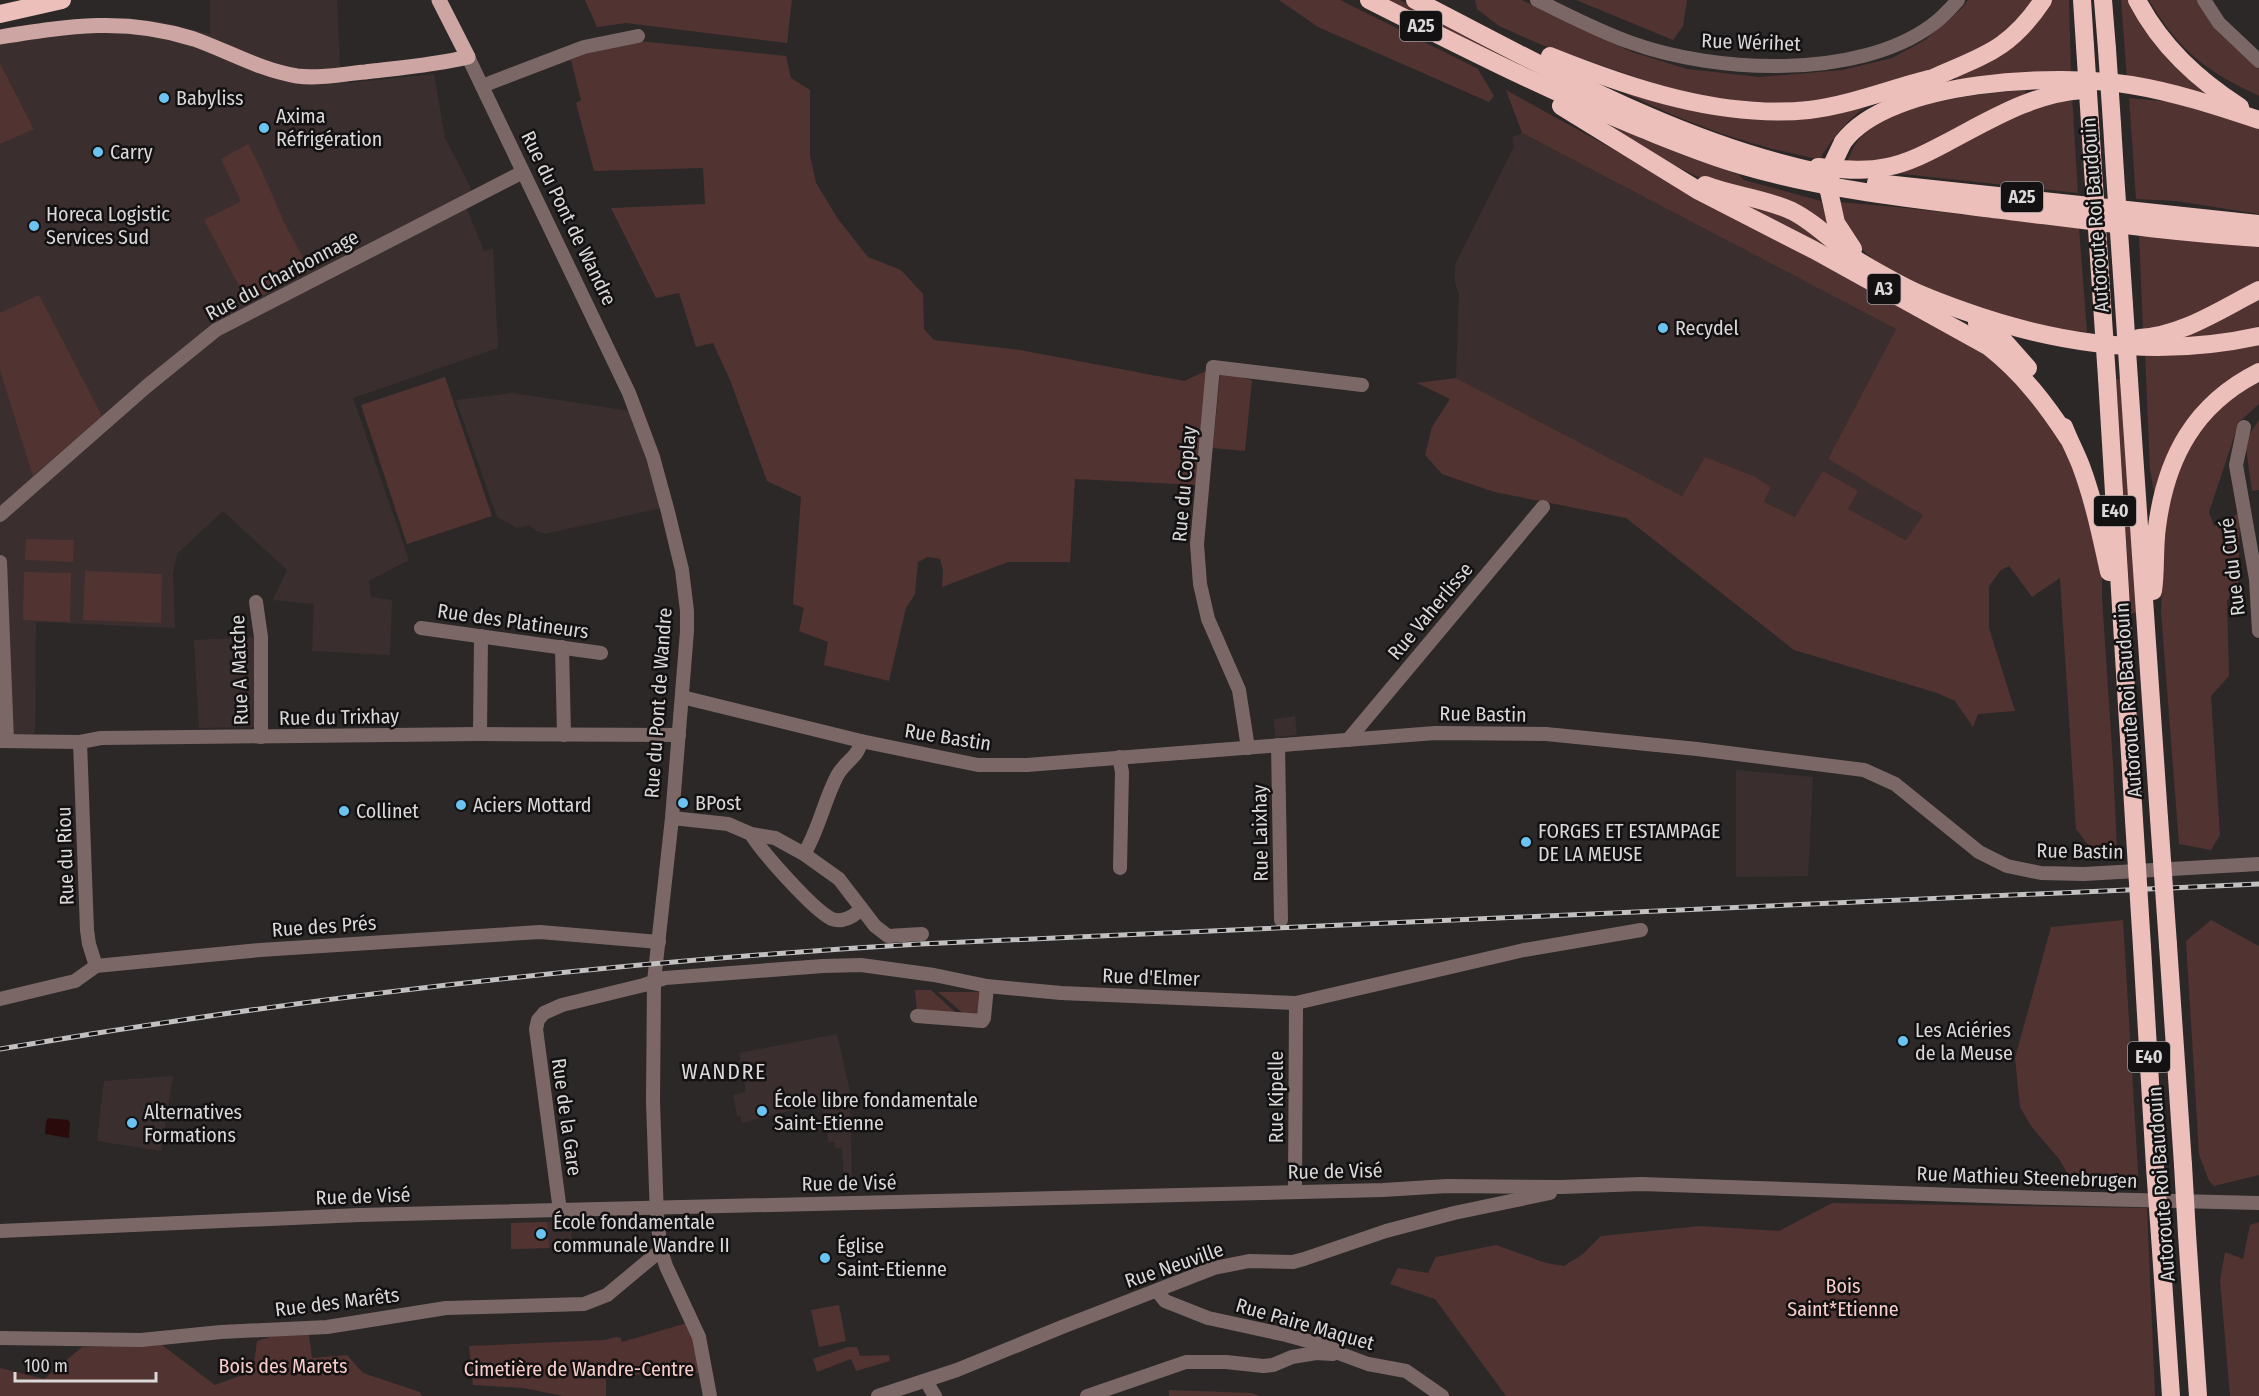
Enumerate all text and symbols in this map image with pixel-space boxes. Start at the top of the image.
road number: A25 [1400,11,1442,41]
street label: Rue Wérihet [1701,28,1802,56]
place label: Babyliss [176,86,243,110]
marker: Babyliss [157,91,171,105]
place label: Axima Réfrigération [276,104,382,151]
street label: Autoroute Roi Baudouin [2076,117,2114,313]
marker: Axima Réfrigération [257,121,271,135]
street label: Rue du Pont de Wandre [516,127,622,309]
place label: Carry [110,140,153,164]
marker: Carry [91,145,105,159]
road number: A25 [2001,182,2043,212]
place label: Horeca Logistic Services Sud [46,202,170,249]
marker: Horeca Logistic Services Sud [27,219,41,233]
street label: Rue du Charbonnage [201,225,363,325]
road number: A3 [1868,274,1900,304]
place label: Recydel [1675,316,1739,340]
marker: Recydel [1656,321,1670,335]
street label: Rue du Coplay [1167,425,1201,543]
road number: E40 [2094,496,2136,526]
street label: Rue du Curé [2214,517,2250,617]
street label: Rue Vaherlisse [1382,557,1478,665]
street label: Rue des Platineurs [436,598,590,644]
street label: Autoroute Roi Baudouin [2109,602,2147,798]
street label: Rue du Pont de Wandre [639,607,677,799]
street label: Rue A Matche [225,614,253,726]
street label: Rue Bastin [1439,701,1527,727]
street label: Rue du Trixhay [279,704,399,730]
street label: Rue Bastin [903,718,993,756]
street label: Rue Laixhay [1247,784,1273,882]
place label: BPost [695,791,742,815]
place label: Aciers Mottard [473,793,592,817]
marker: BPost [676,796,690,810]
marker: Aciers Mottard [454,798,468,812]
place label: Collinet [356,799,419,823]
marker: Collinet [337,804,351,818]
street label: Rue du Riou [51,806,79,906]
place label: FORGES ET ESTAMPAGE DE LA MEUSE [1538,819,1720,866]
marker: FORGES ET ESTAMPAGE DE LA MEUSE [1519,835,1533,849]
street label: Rue Bastin [2036,838,2124,864]
street label: Rue des Prés [271,910,377,942]
street label: Rue d'Elmer [1102,963,1200,991]
place label: Les Aciéries de la Meuse [1915,1018,2013,1065]
marker: Les Aciéries de la Meuse [1896,1034,1910,1048]
road number: E40 [2128,1042,2170,1072]
street label: Rue Kipelle [1264,1051,1288,1143]
street label: Rue de la Gare [547,1057,587,1177]
district label: WANDRE [681,1058,767,1085]
street label: Autoroute Roi Baudouin [2142,1086,2180,1282]
place label: École libre fondamentale Saint-Etienne [774,1088,978,1135]
place label: Alternatives Formations [144,1100,242,1147]
marker: École libre fondamentale Saint-Etienne [755,1104,769,1118]
marker: Alternatives Formations [125,1116,139,1130]
street label: Rue de Visé [1287,1158,1383,1184]
street label: Rue Mathieu Steenebrugen [1916,1161,2138,1193]
street label: Rue de Visé [801,1170,897,1196]
street label: Rue de Visé [315,1182,411,1210]
place label: École fondamentale communale Wandre II [553,1210,730,1257]
marker: École fondamentale communale Wandre II [534,1227,548,1241]
place label: Église Saint-Etienne [837,1234,947,1281]
street label: Rue Neuville [1122,1237,1226,1293]
marker: Église Saint-Etienne [818,1251,832,1265]
park label: Bois Saint*Etienne [1787,1274,1899,1321]
street label: Rue des Marêts [273,1282,401,1322]
street label: Rue Paire Maquet [1233,1293,1377,1355]
scale bar [15,1345,156,1383]
park label: Bois des Marets [219,1354,347,1378]
text: 100 m [24,1355,68,1377]
park label: Cimetière de Wandre-Centre [464,1357,694,1381]

